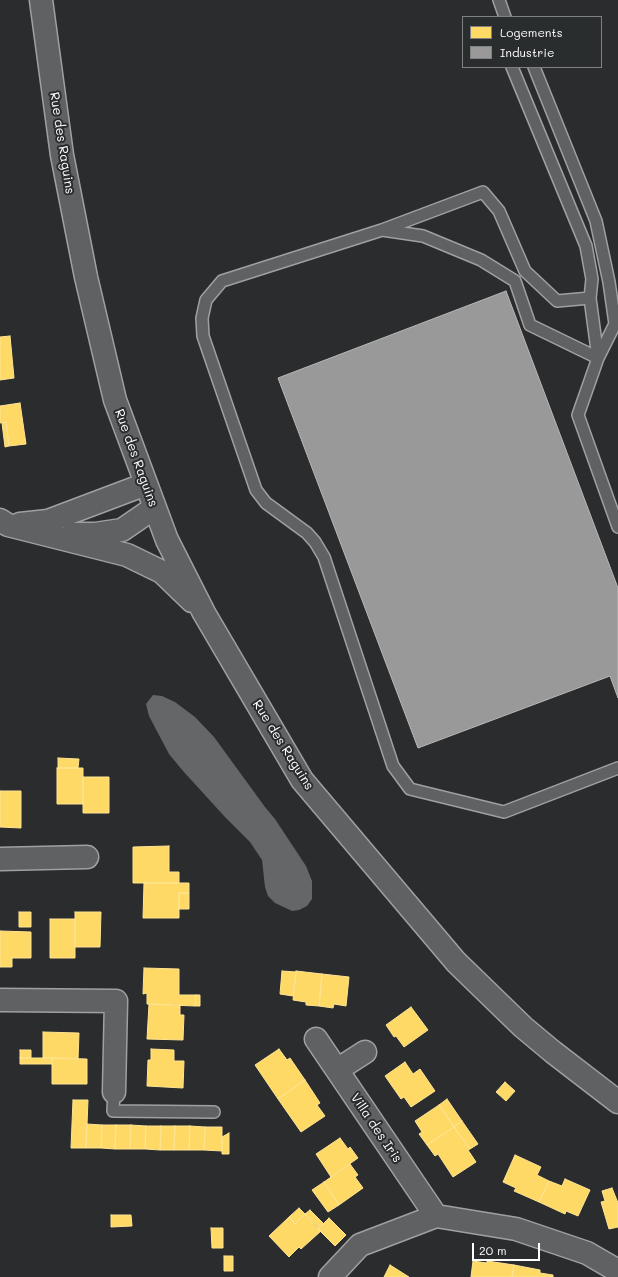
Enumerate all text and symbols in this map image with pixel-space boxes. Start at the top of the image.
legend [462,16,602,68]
text: Logements [500,24,563,40]
text: Industrie [500,44,554,60]
street label: Rue des Raguins [46,91,78,195]
street label: Rue des Raguins [111,407,161,509]
street label: Rue des Raguins [249,697,317,793]
street label: Villa des Iris [347,1090,405,1166]
scale bar [474,1235,542,1261]
text: 20 m [479,1242,507,1258]

